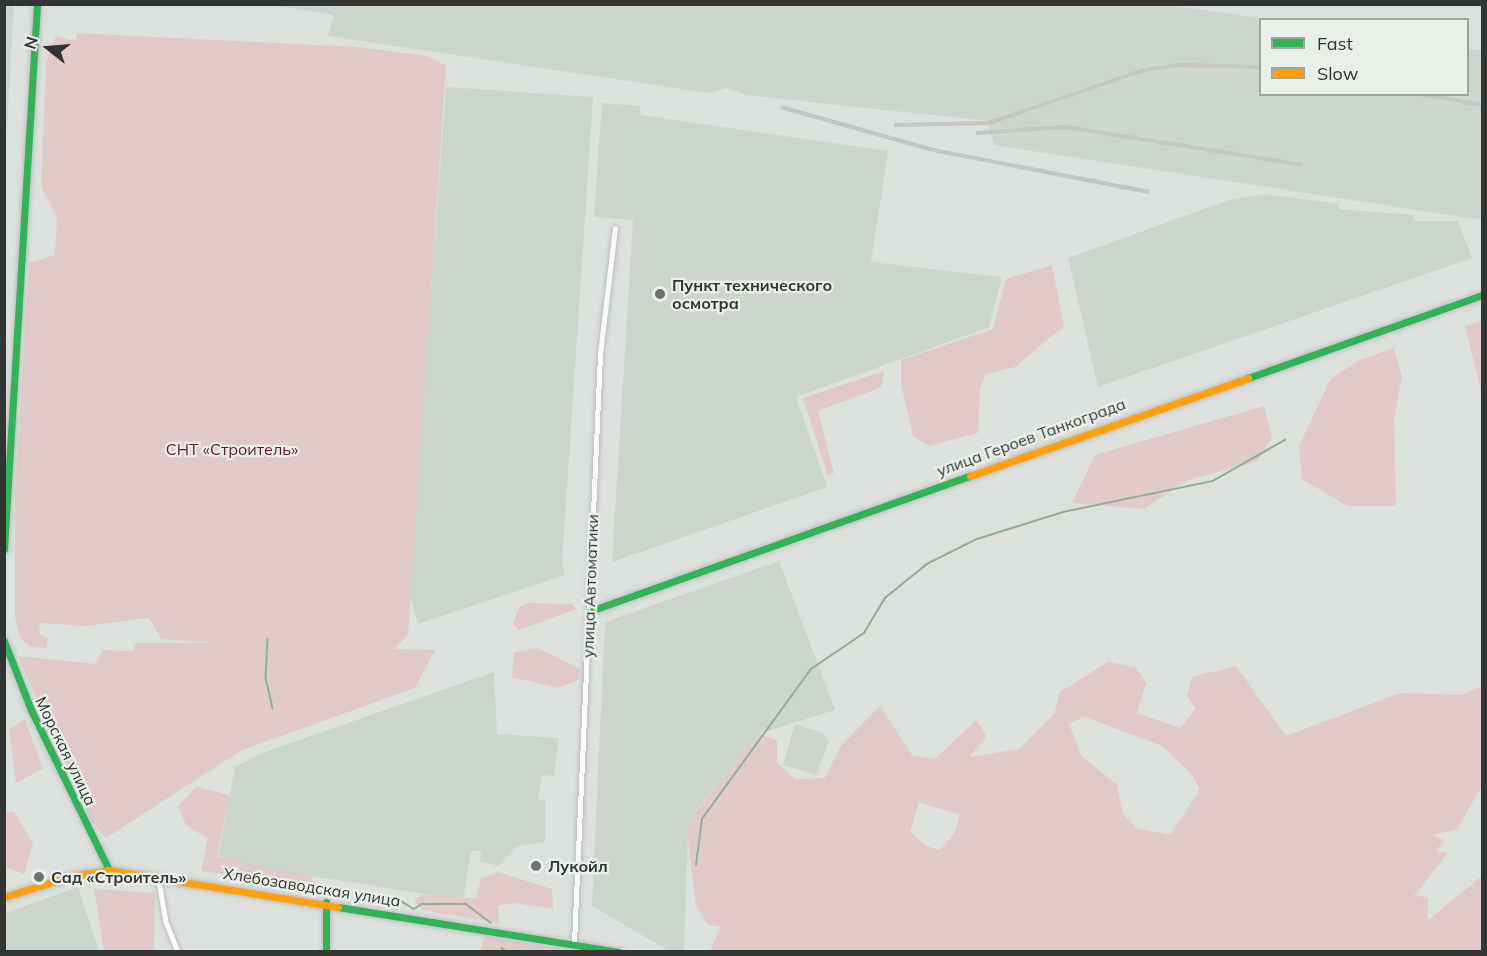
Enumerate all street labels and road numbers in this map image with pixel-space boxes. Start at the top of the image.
street label: улица Героев Танкограда [934,394,1128,480]
street label: улица Автоматики [578,514,602,658]
street label: Морская улица [31,693,101,809]
street label: Хлебозаводская улица [222,864,402,910]

